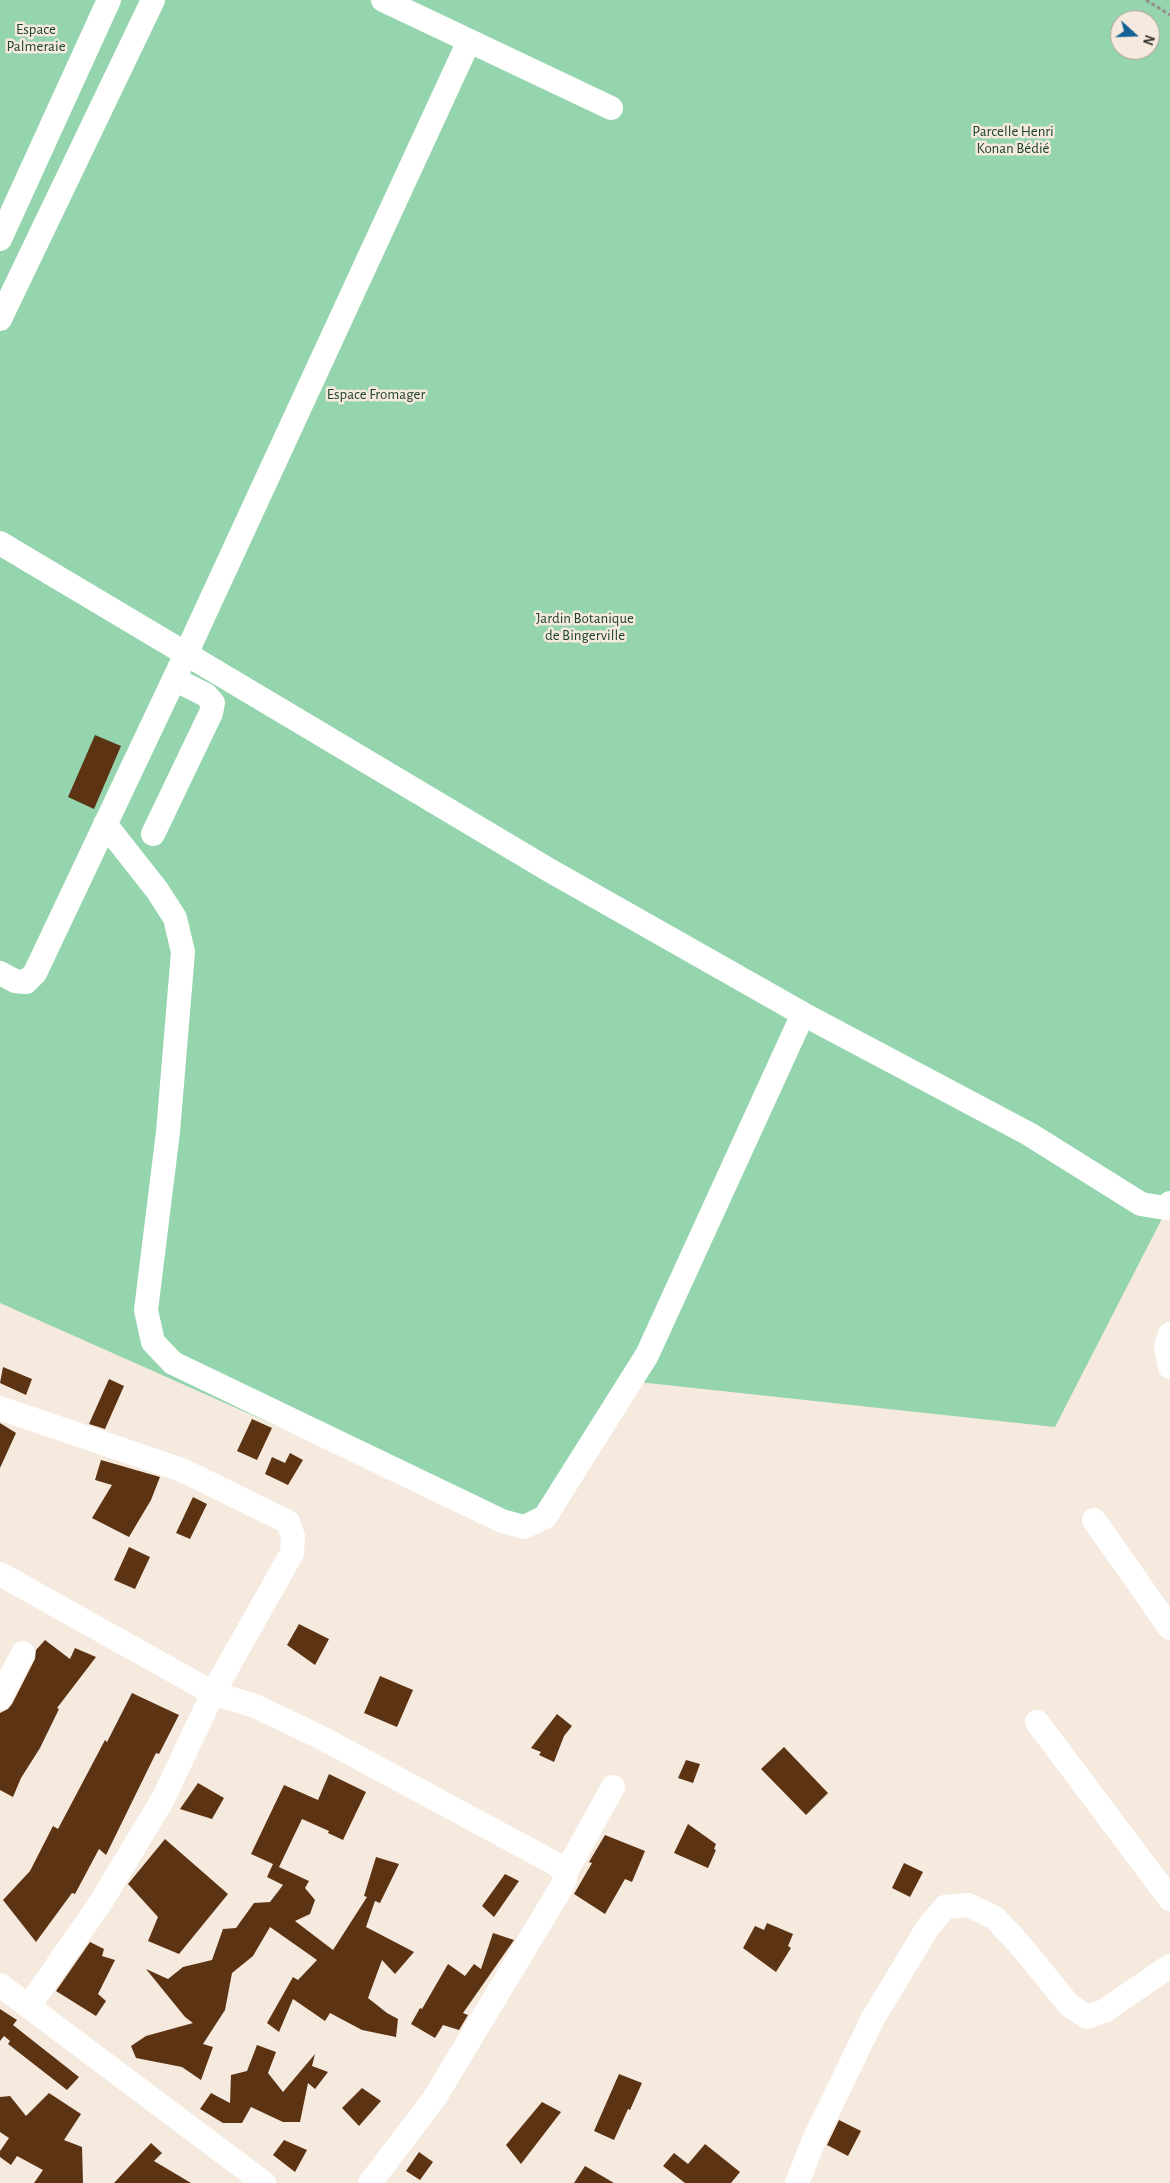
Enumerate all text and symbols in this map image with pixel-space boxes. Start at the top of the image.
north arrow [1110,10,1160,60]
park label: Espace Palmeraie [6,20,66,55]
text: N [1140,33,1156,47]
park label: Parcelle Henri Konan Bédié [972,122,1054,157]
park label: Espace Fromager [327,385,425,403]
park label: Jardin Botanique de Bingerville [536,609,634,644]

